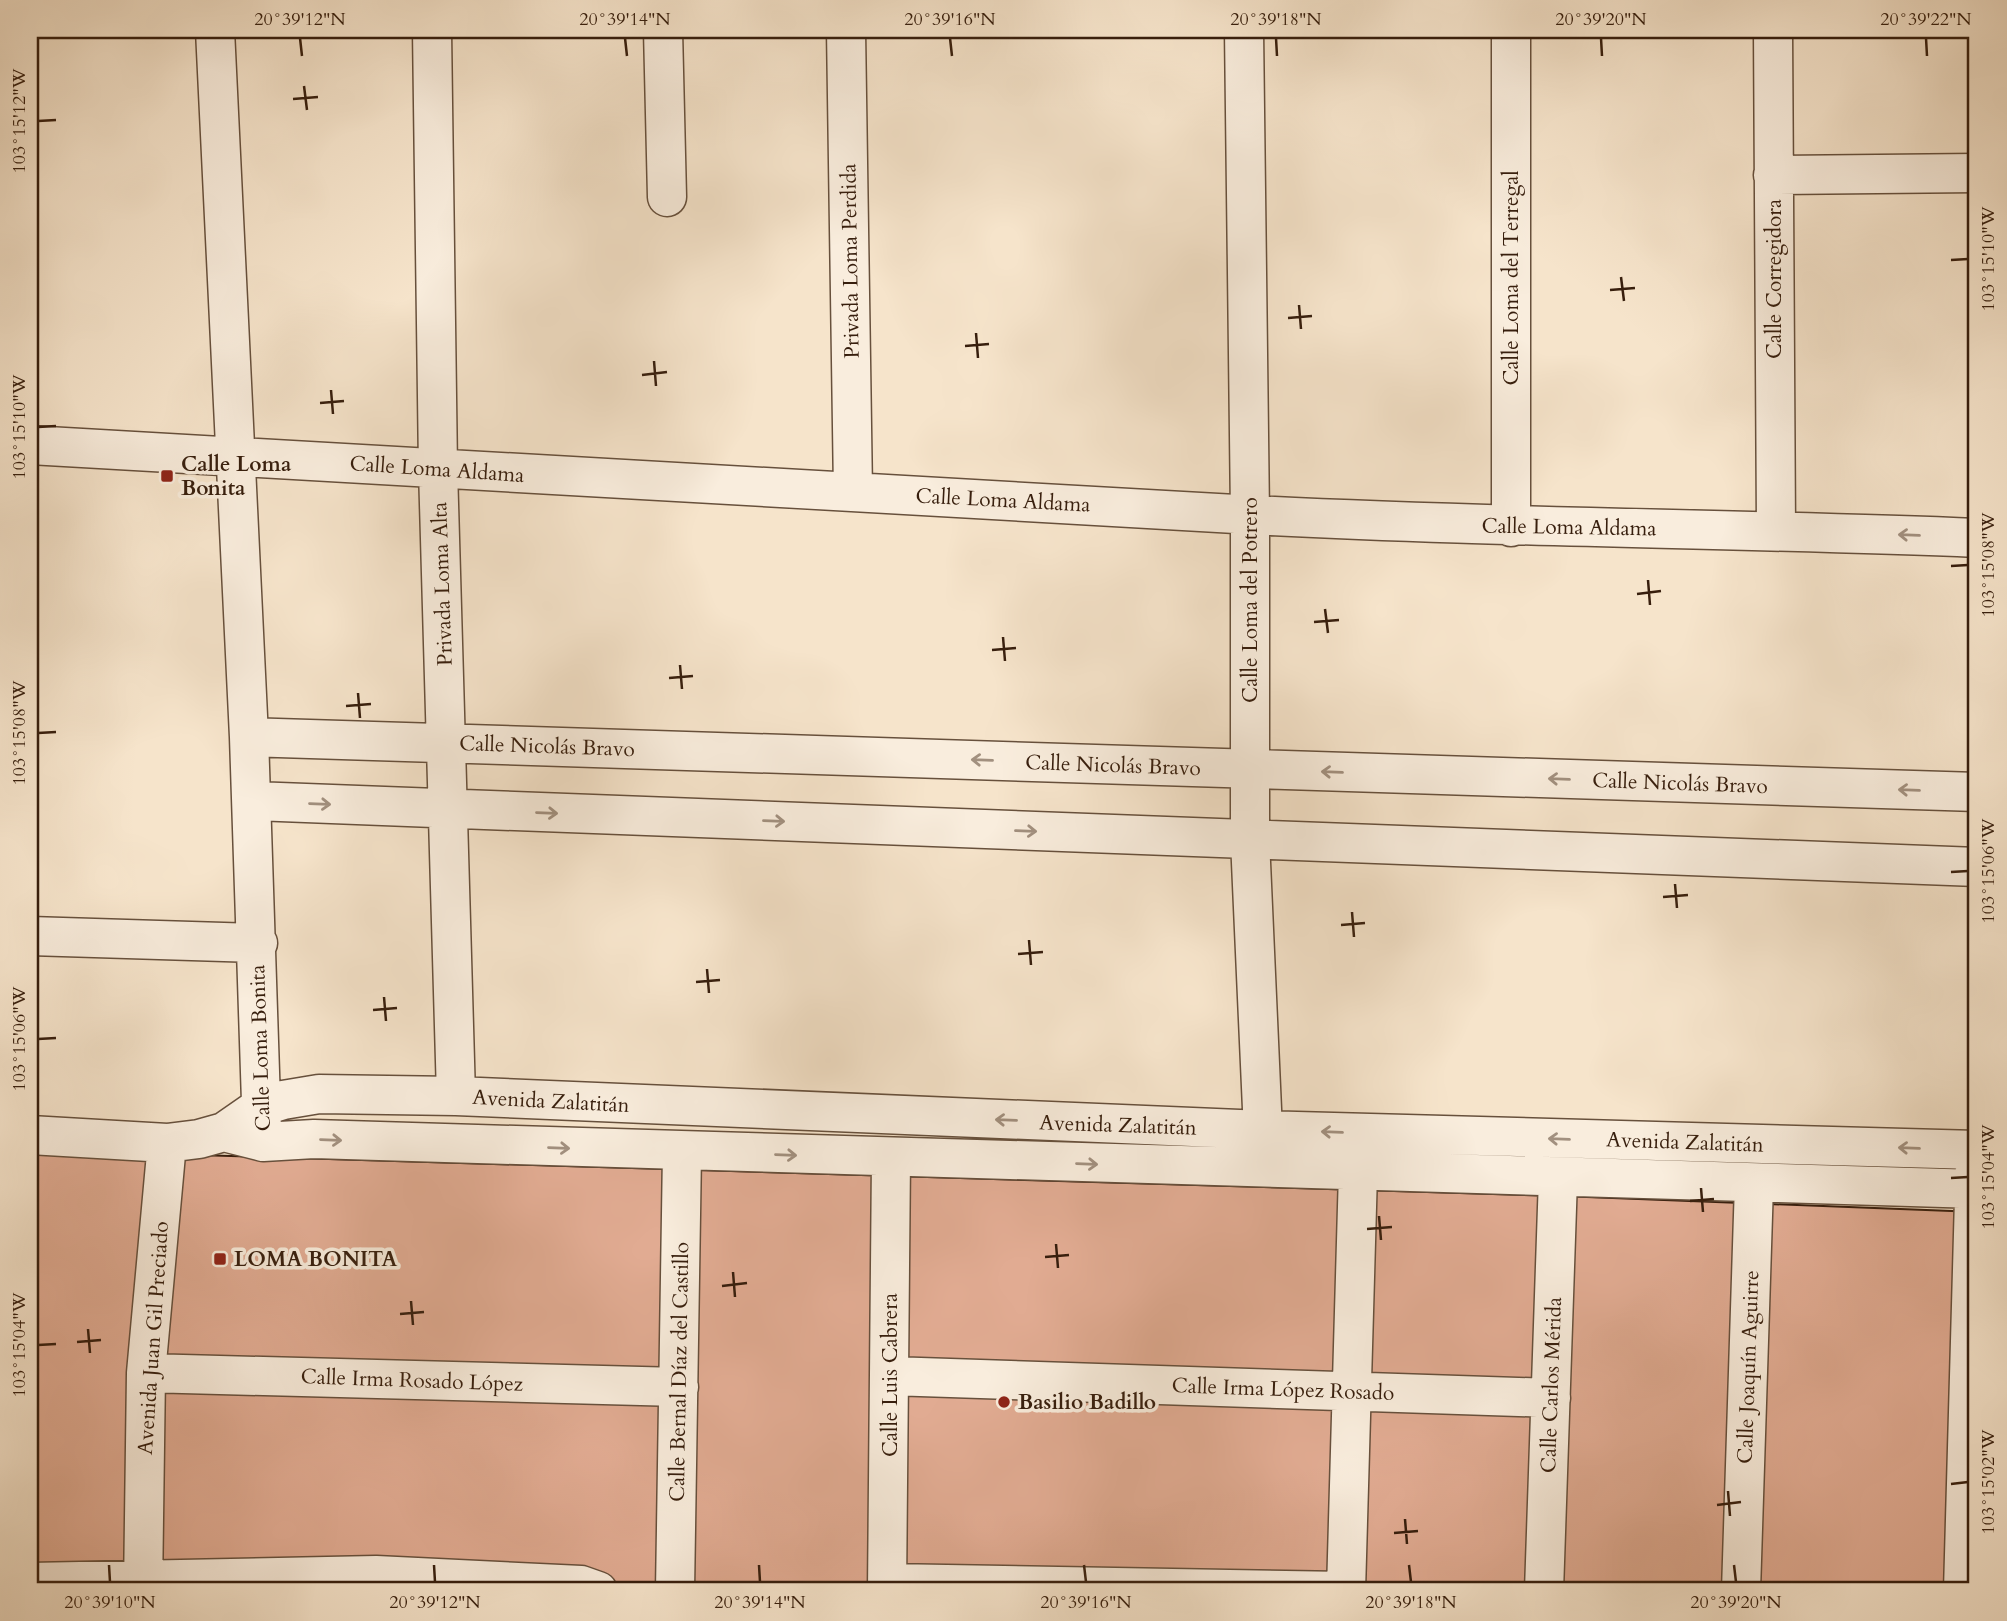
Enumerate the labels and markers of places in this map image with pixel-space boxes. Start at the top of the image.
place label: Calle Loma Bonita [181,450,292,503]
marker: Calle Loma Bonita [159,468,175,484]
place label: LOMA BONITA [234,1245,398,1274]
marker: LOMA BONITA [212,1251,228,1267]
place label: Basilio Badillo [1018,1388,1156,1417]
marker: Basilio Badillo [996,1394,1012,1410]

